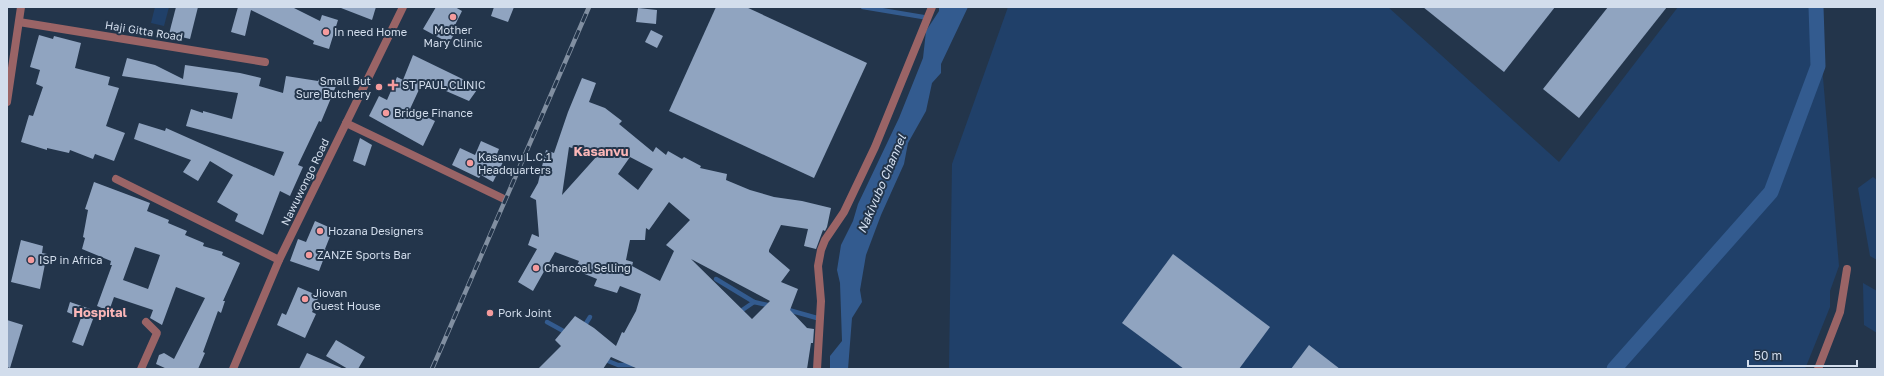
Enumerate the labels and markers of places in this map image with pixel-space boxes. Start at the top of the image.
marker: Mother Mary Clinic [448,12,458,22]
place label: Mother Mary Clinic [424,23,482,49]
place label: In need Home [334,25,407,38]
marker: In need Home [321,27,331,37]
place label: Small But Sure Butchery [296,74,371,100]
place label: ST PAUL CLINIC [402,78,485,91]
marker: ST PAUL CLINIC [387,79,399,91]
marker: Small But Sure Butchery [374,82,384,92]
place label: Bridge Finance [394,106,473,119]
marker: Bridge Finance [381,108,391,118]
place label: Kasanvu L.C.1 Headquarters [478,150,551,176]
marker: Kasanvu L.C.1 Headquarters [465,158,475,168]
place label: Hozana Designers [328,224,424,237]
marker: Hozana Designers [315,226,325,236]
place label: ZANZE Sports Bar [317,248,412,261]
marker: ZANZE Sports Bar [304,250,314,260]
place label: ISP in Africa [39,253,103,266]
marker: ISP in Africa [26,255,36,265]
place label: Charcoal Selling [544,261,631,274]
marker: Charcoal Selling [531,263,541,273]
place label: Jiovan Guest House [313,286,381,312]
marker: Jiovan Guest House [300,294,310,304]
place label: Pork Joint [498,306,552,319]
marker: Pork Joint [485,308,495,318]

